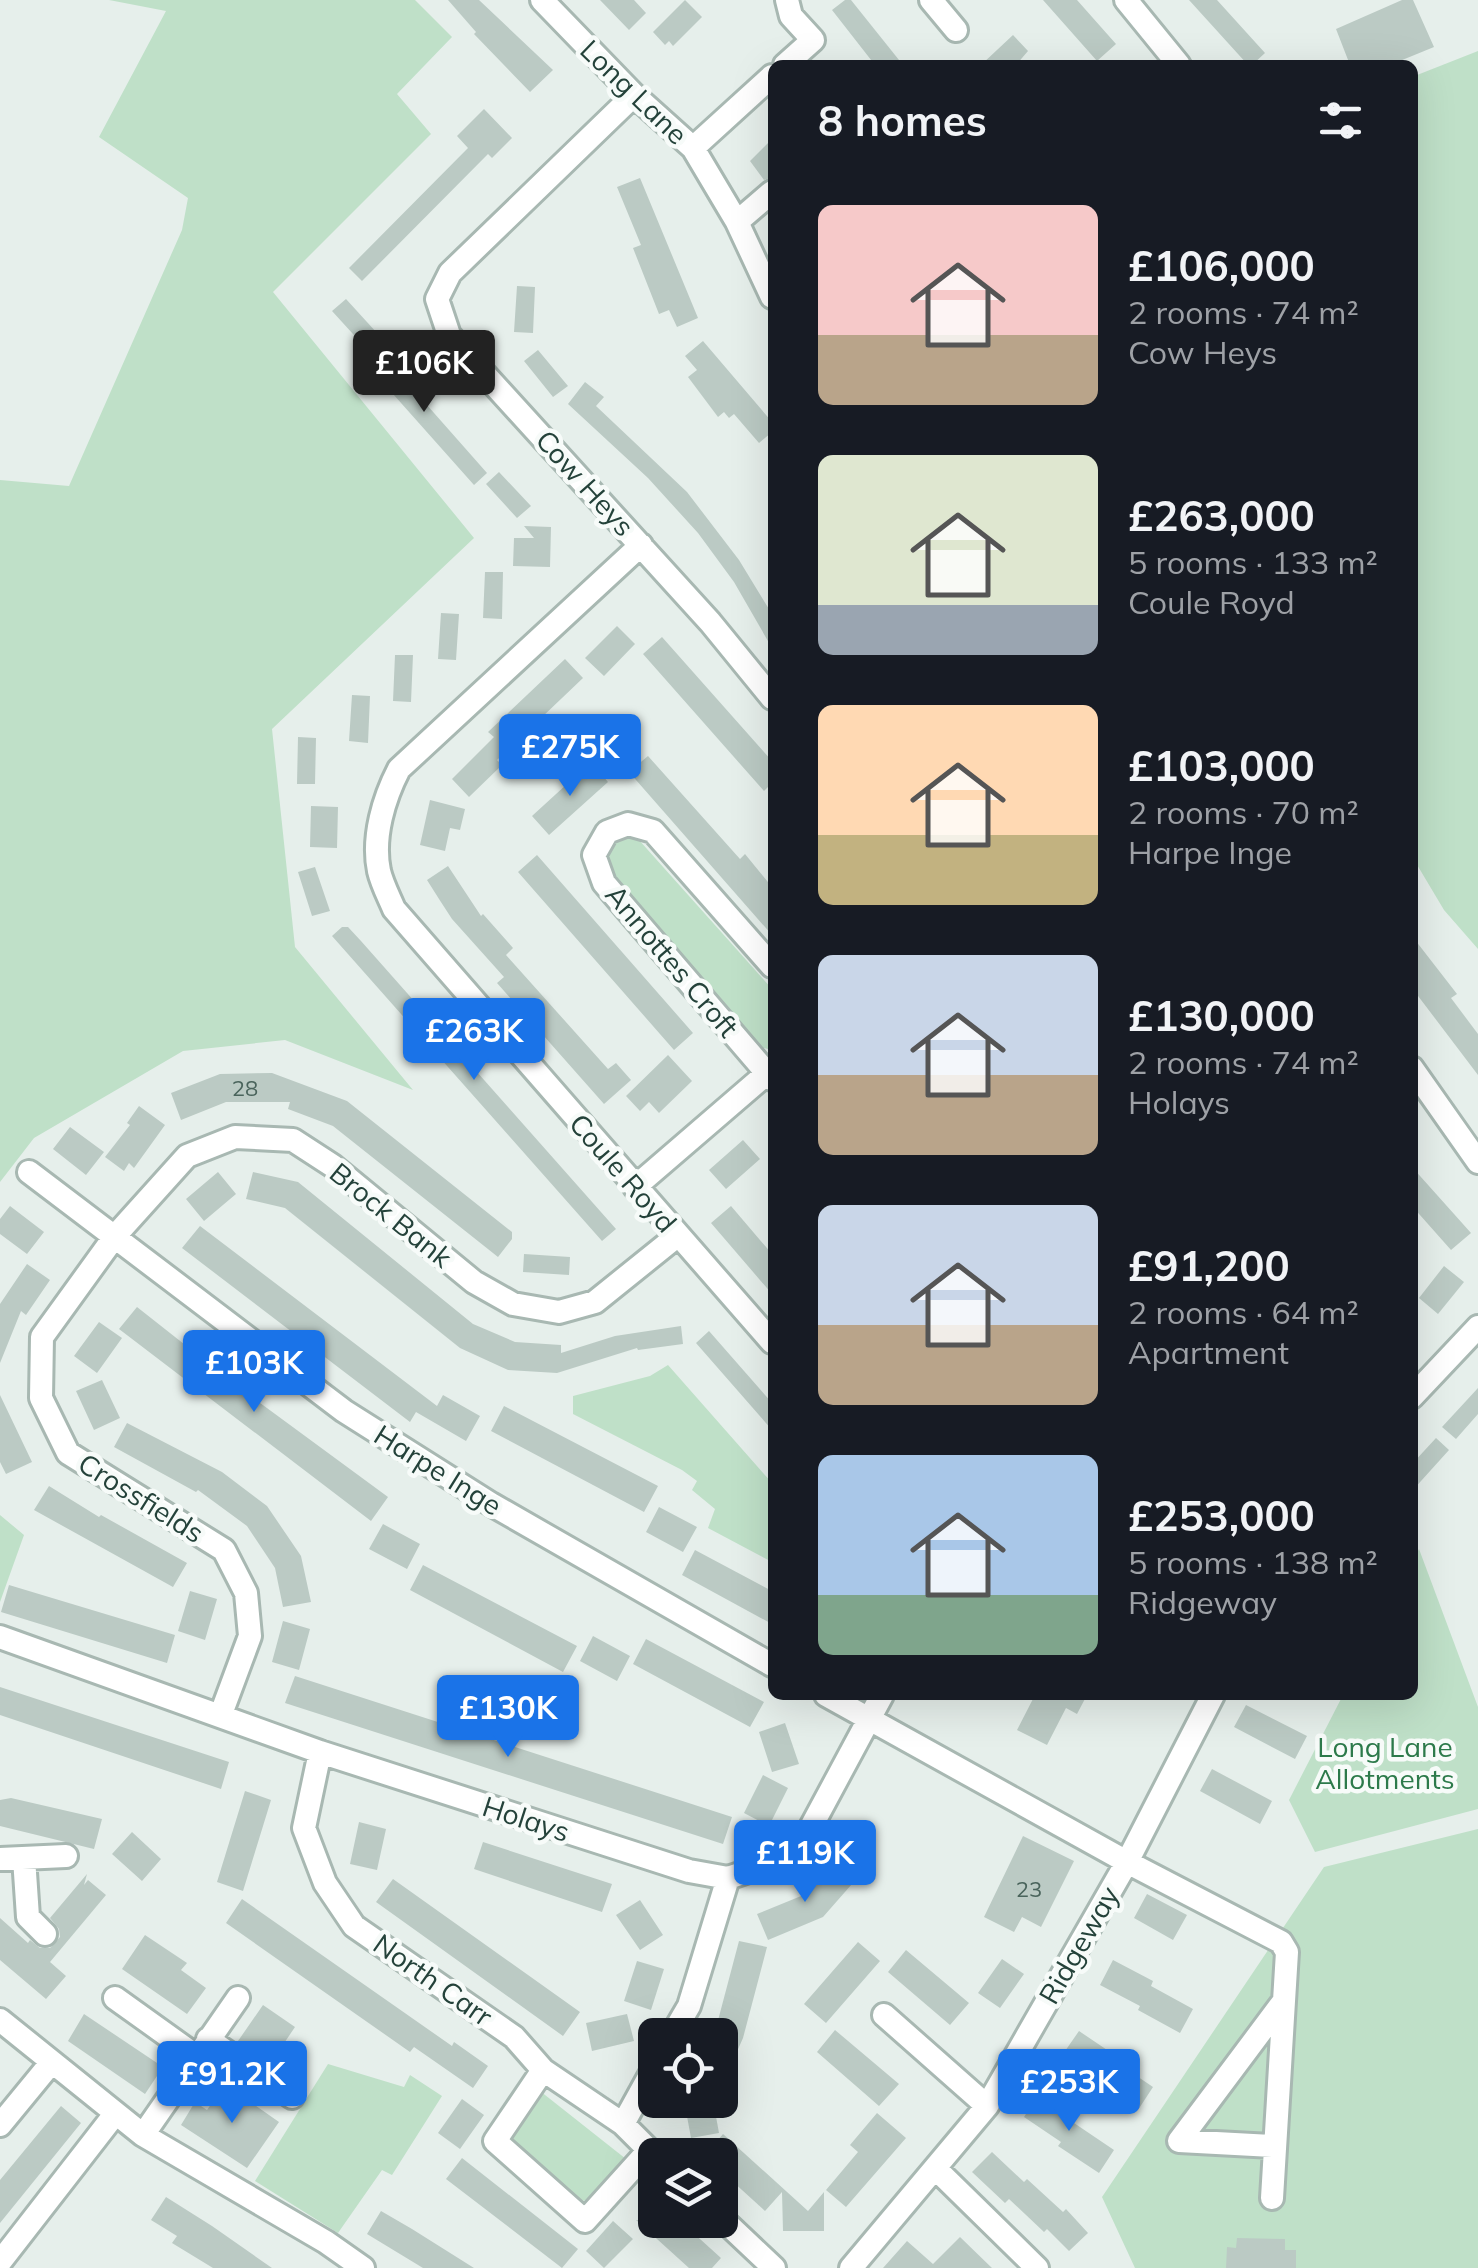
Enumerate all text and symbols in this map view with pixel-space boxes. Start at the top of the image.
street label: Long Lane [573,32,695,151]
icon: filters [1313,93,1368,148]
text: 8 homes [818,94,987,147]
text: £106,000 [1128,239,1315,292]
icon: home [898,245,1018,365]
text: 2 rooms · 74 m² [1128,292,1359,332]
pin: £106K [354,330,494,415]
text: Cow Heys [1128,332,1277,372]
text: £106K [375,342,473,382]
street label: Cow Heys [529,422,642,543]
text: £263,000 [1128,489,1315,542]
icon: home [898,495,1018,615]
text: 5 rooms · 133 m² [1128,542,1378,582]
text: Coule Royd [1128,582,1295,622]
pin: £275K [500,714,640,799]
text: £275K [521,726,619,766]
text: £103,000 [1128,739,1315,792]
icon: home [898,745,1018,865]
text: 2 rooms · 70 m² [1128,792,1359,832]
text: Harpe Inge [1128,832,1292,872]
street label: Annottes Croft [598,877,746,1044]
text: £130,000 [1128,989,1315,1042]
icon: home [898,995,1018,1115]
pin: £263K [404,998,544,1083]
text: £263K [425,1010,523,1050]
text: 2 rooms · 74 m² [1128,1042,1359,1082]
house number: 28 [232,1074,258,1102]
text: Holays [1128,1082,1230,1122]
street label: Coule Royd [562,1106,684,1239]
street label: Brock Bank [323,1155,460,1275]
text: £91,200 [1128,1239,1290,1292]
icon: home [898,1245,1018,1365]
text: 2 rooms · 64 m² [1128,1292,1359,1332]
pin: £103K [184,1330,324,1415]
text: Apartment [1128,1332,1289,1372]
text: £103K [205,1342,303,1382]
street label: Harpe Inge [368,1417,508,1522]
street label: Crossfields [72,1445,211,1550]
text: £253,000 [1128,1489,1315,1542]
icon: home [898,1495,1018,1615]
text: 5 rooms · 138 m² [1128,1542,1378,1582]
text: Ridgeway [1128,1582,1277,1622]
pin: £130K [438,1675,578,1760]
text: £130K [459,1687,557,1727]
park label: Long Lane Allotments [1315,1729,1455,1796]
street label: Holays [478,1788,574,1849]
pin: £119K [735,1820,875,1905]
text: £119K [756,1832,854,1872]
house number: 23 [1016,1875,1042,1903]
street label: Ridgeway [1031,1879,1126,2010]
street label: North Carr [367,1926,500,2034]
map controls [638,2018,738,2238]
button: locate [638,2018,738,2118]
pin: £91.2K [151,2041,313,2126]
pin: £253K [999,2049,1139,2134]
text: £91.2K [179,2053,285,2093]
text: £253K [1020,2061,1118,2101]
button: layers [638,2138,738,2238]

